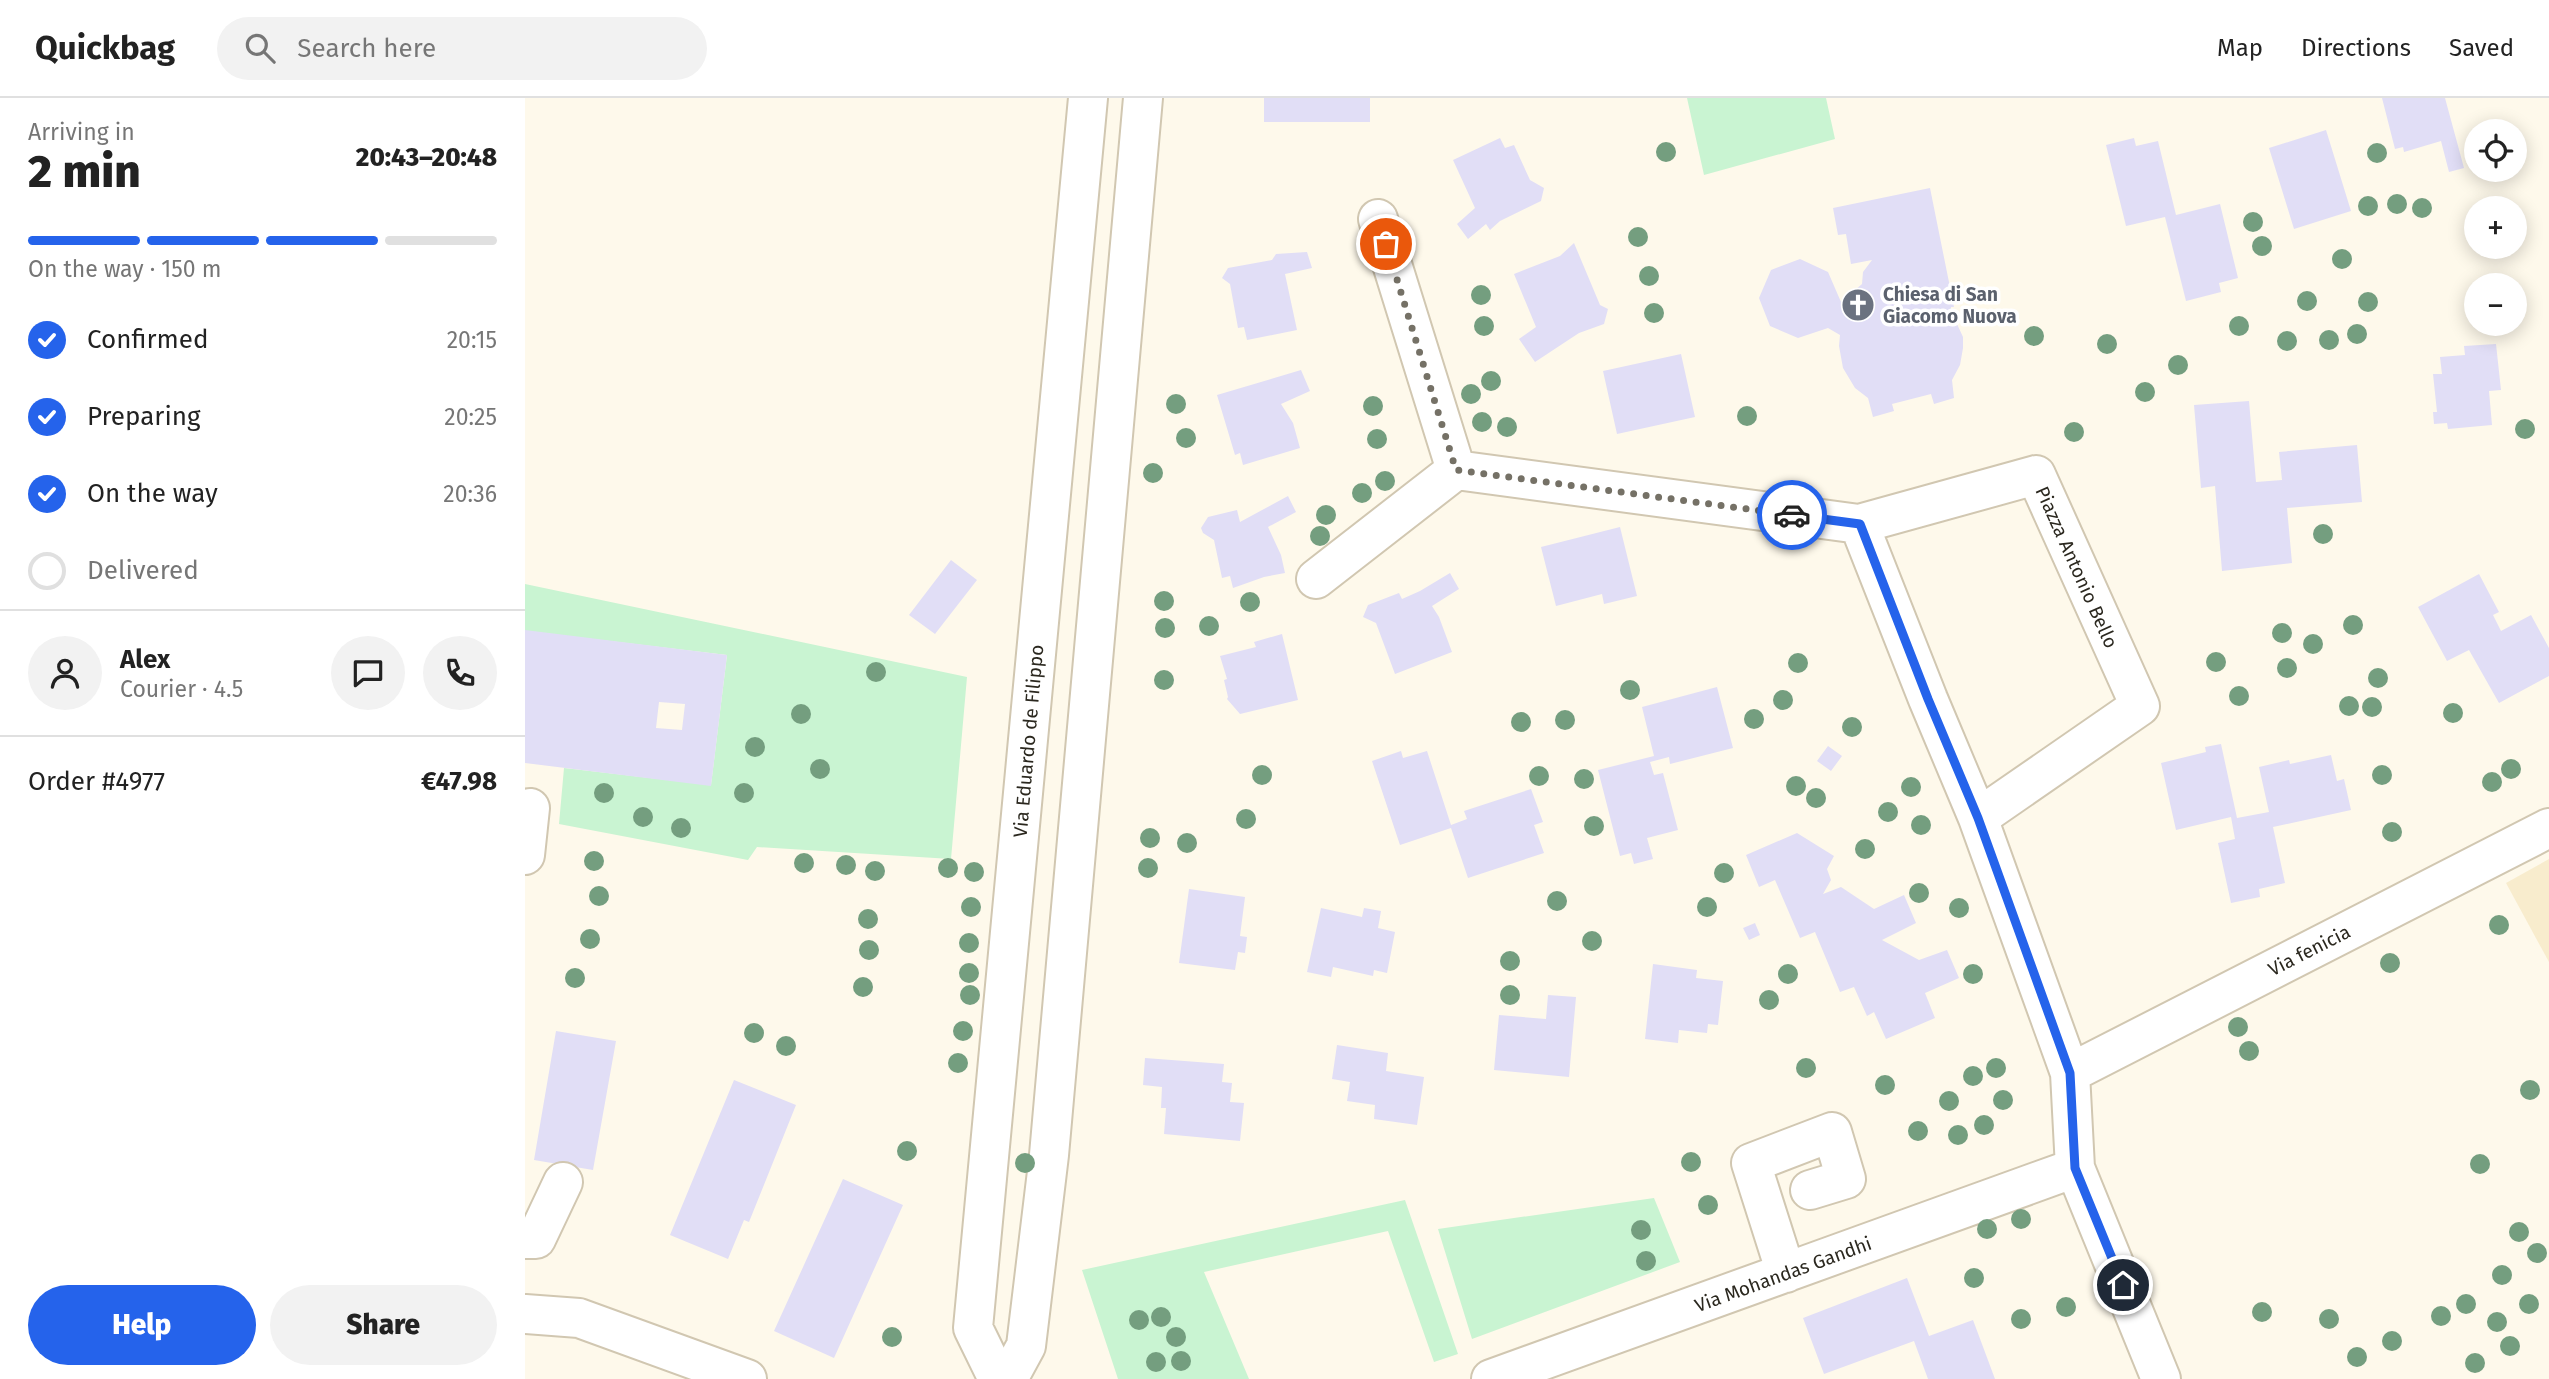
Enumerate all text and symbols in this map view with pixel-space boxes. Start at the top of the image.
search box [217,17,707,80]
text: Quickbag [35,28,175,68]
icon: search [241,29,279,67]
text: Search here [297,33,436,64]
text: Map [2217,34,2263,62]
text: Directions [2301,34,2411,62]
text: Saved [2449,34,2514,62]
text: Arriving in [28,118,135,146]
map controls [2464,119,2527,336]
button: locate [2464,119,2527,182]
text: 20:43–20:48 [356,142,497,173]
text: 2 min [28,144,141,199]
button: + [2464,196,2527,259]
pin [1356,214,1416,274]
icon: bag [1367,225,1405,263]
text: On the way · 150 m [28,255,221,283]
button: − [2464,273,2527,336]
place label: Chiesa di San Giacomo Nuova [1883,283,2017,328]
church icon: Chiesa di San Giacomo Nuova [1839,286,1877,324]
icon: check [28,321,66,359]
text: Confirmed [87,324,208,355]
text: 20:15 [447,326,497,354]
icon: check [28,398,66,436]
text: Preparing [87,401,200,432]
text: 20:25 [444,403,497,431]
icon: check [28,475,66,513]
text: On the way [87,478,218,509]
text: 20:36 [443,480,497,508]
courier [1757,480,1827,550]
street label: Piazza Antonio Bello [2030,483,2123,652]
icon: car [1773,496,1811,534]
text: Delivered [87,555,199,586]
button: person [28,636,102,710]
button: chat [331,636,405,710]
button: phone [423,636,497,710]
text: Alex [120,644,170,675]
street label: Via Eduardo de Filippo [1009,644,1048,838]
text: Courier · 4.5 [120,675,243,703]
text: Order #4977 [28,766,165,797]
text: €47.98 [421,766,497,797]
street label: Via fenicia [2264,920,2354,981]
street label: Via Mohandas Gandhi [1692,1232,1875,1317]
pin [2093,1255,2153,1315]
icon: home [2104,1266,2142,1304]
button: Help [28,1285,256,1365]
button: Share [270,1285,497,1365]

